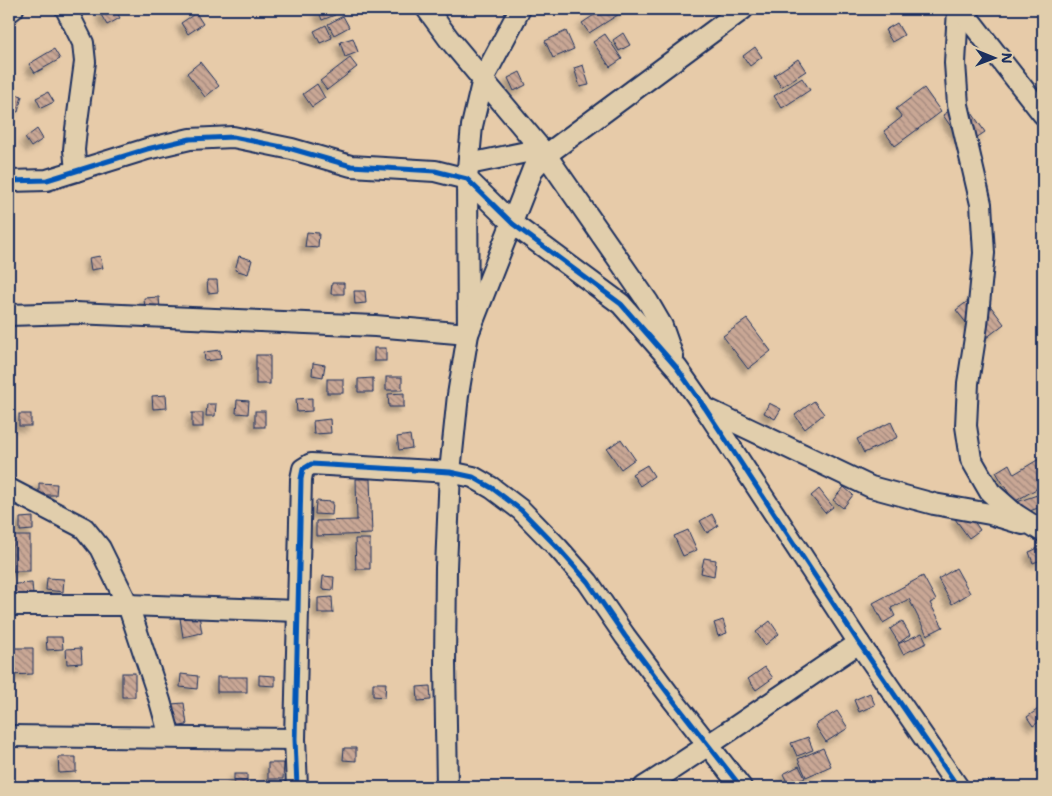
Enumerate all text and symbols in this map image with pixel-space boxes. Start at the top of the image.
north arrow [970,32,1020,82]
text: N [998,53,1016,64]

